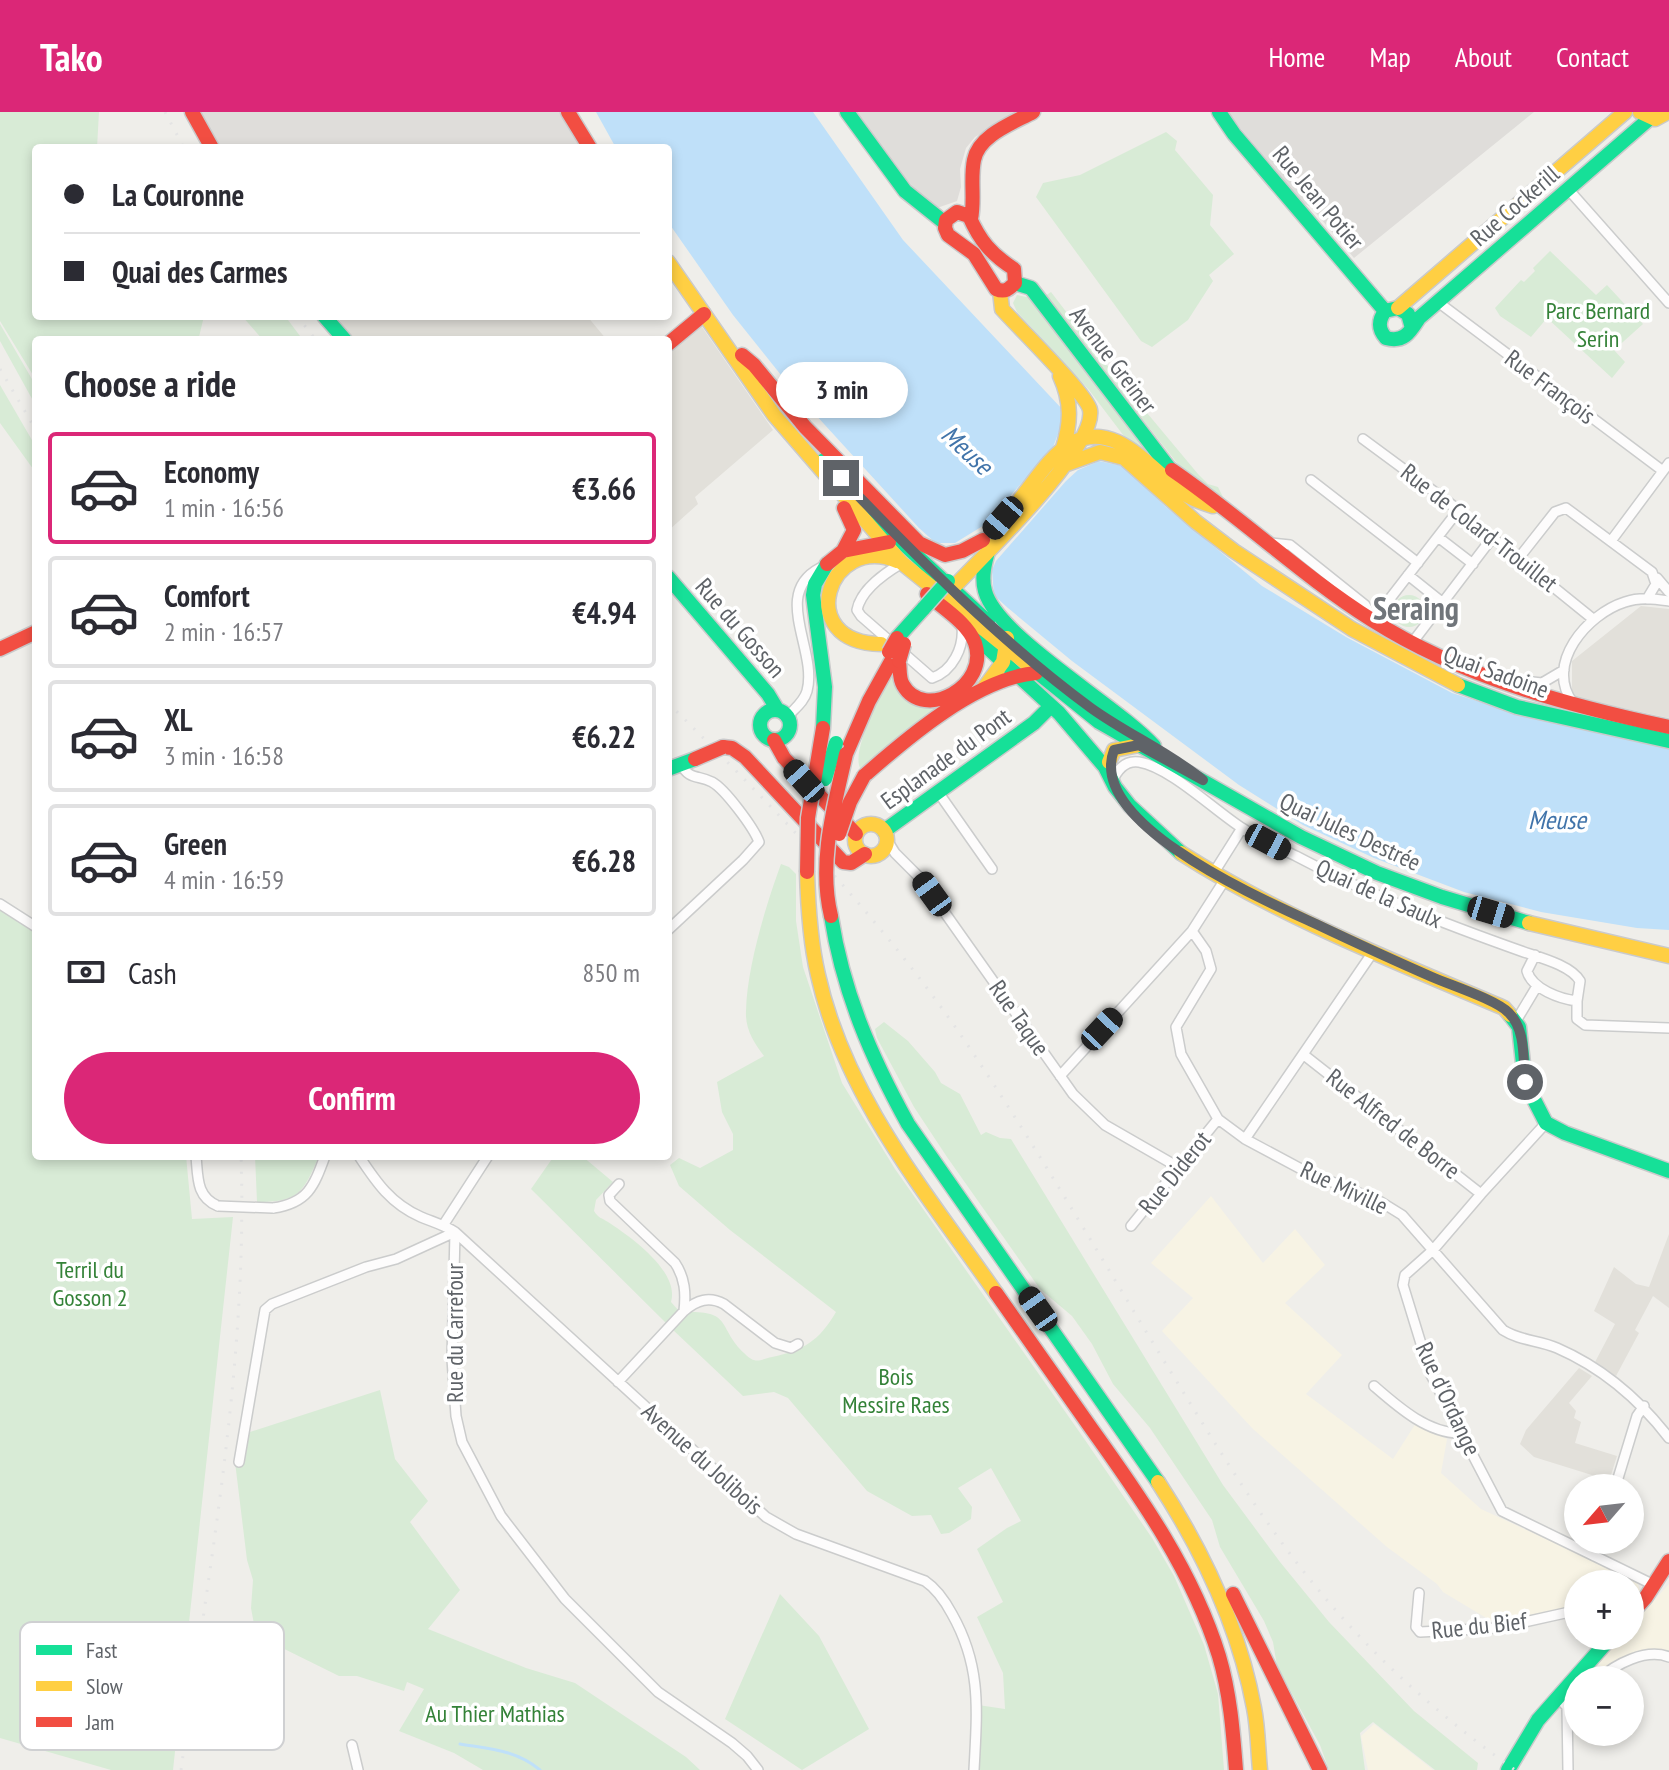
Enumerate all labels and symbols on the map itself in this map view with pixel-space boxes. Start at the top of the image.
street label: Rue Jean Potier [1266,139,1371,256]
street label: Rue Cockerill [1464,158,1566,253]
park label: Parc Bernard Serin [1546,295,1650,354]
street label: Avenue Greiner [1063,300,1164,420]
street label: Rue François [1499,343,1602,431]
callout: 3 min [775,362,907,418]
water label: Meuse [935,418,1001,483]
street label: Rue de Colard-Trouillet [1395,457,1564,599]
route end [823,460,859,496]
car [978,492,1028,544]
street label: Rue du Gosson [689,571,792,684]
district label: Seraing [1373,587,1459,629]
street label: Quai Sadoine [1439,638,1553,705]
street label: Esplanade du Pont [875,701,1017,816]
car [779,755,829,807]
street label: Quai Jules Destrée [1275,785,1426,878]
water label: Meuse [1528,803,1588,836]
car [1241,820,1295,864]
street label: Quai de la Saulx [1311,852,1447,935]
car [908,868,956,920]
car [1465,894,1517,930]
street label: Rue Taque [982,974,1057,1062]
car [1077,1003,1127,1055]
street label: Rue Alfred de Borre [1320,1062,1466,1186]
route start [1507,1064,1543,1100]
street label: Rue Diderot [1132,1124,1218,1221]
street label: Rue Miville [1295,1154,1393,1221]
park label: Terril du Gosson 2 [52,1254,128,1313]
street label: Rue du Carrefour [439,1263,470,1403]
car [1014,1282,1062,1336]
street label: Rue d'Ordange [1409,1337,1488,1460]
park label: Bois Messire Raes [842,1361,950,1420]
street label: Avenue du Jolibois [635,1396,769,1521]
north arrow [1564,1474,1644,1554]
street label: Rue du Bief [1430,1605,1529,1646]
legend [20,1622,284,1750]
text: Fast [86,1636,117,1664]
text: Slow [86,1672,123,1700]
park label: Au Thier Mathias [425,1698,565,1729]
text: Jam [85,1708,114,1736]

